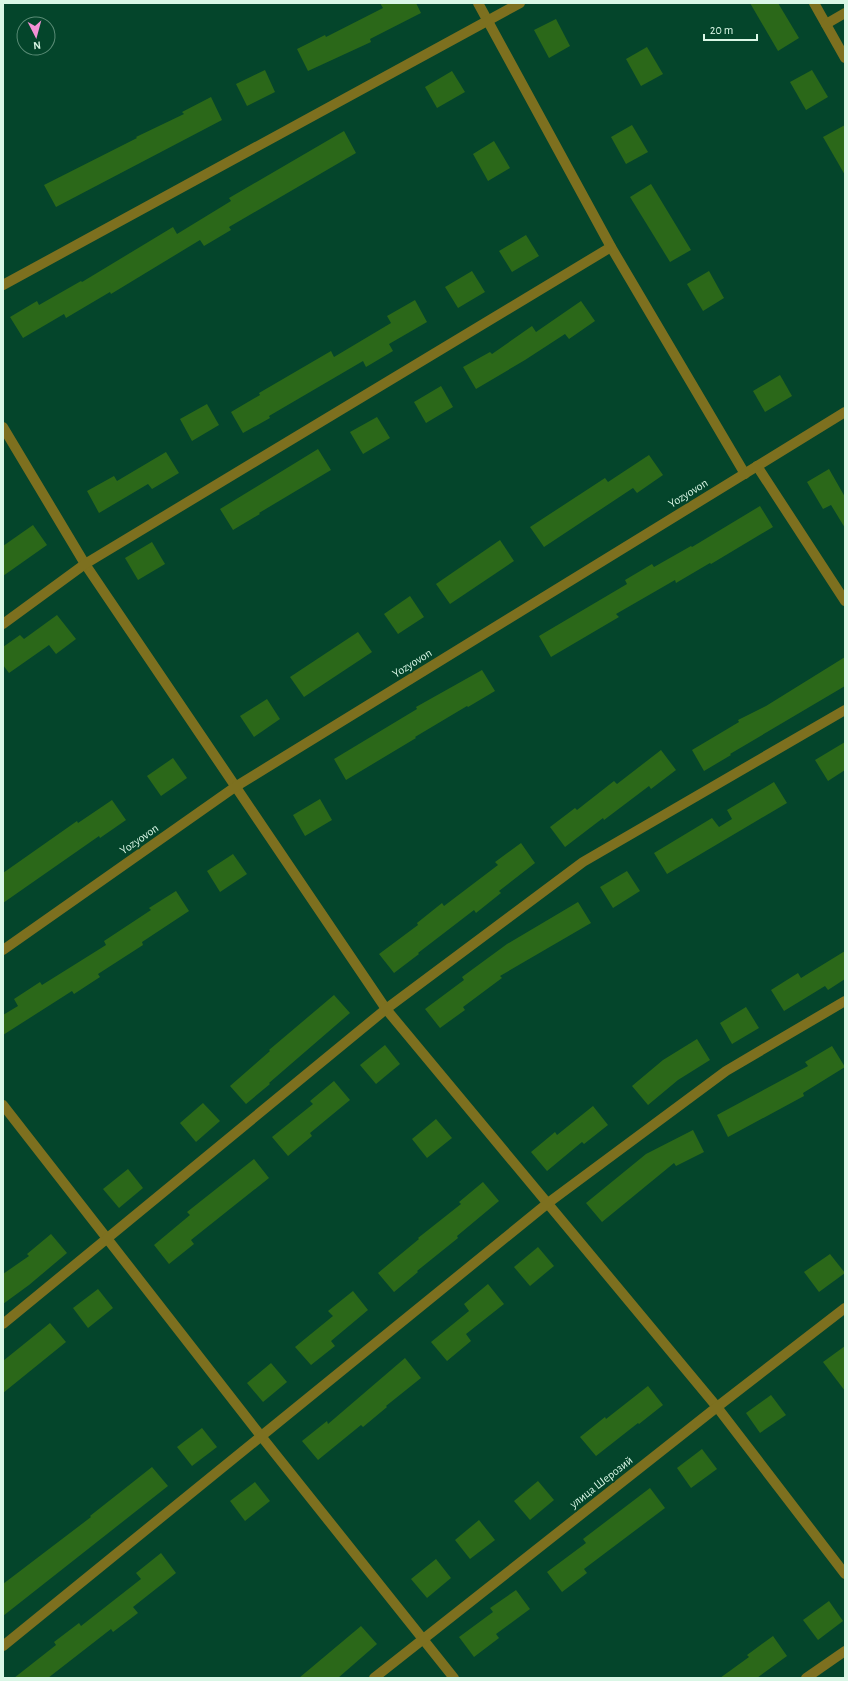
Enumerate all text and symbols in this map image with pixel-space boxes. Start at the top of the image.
north arrow [16,16,56,56]
scale bar [704,16,757,42]
text: 20 m [710,24,733,36]
text: N [33,40,41,51]
street label: Yozyovon [666,476,710,511]
street label: Yozyovon [390,646,434,681]
street label: Yozyovon [118,822,161,857]
street label: улица Шерозий [567,1454,635,1512]

